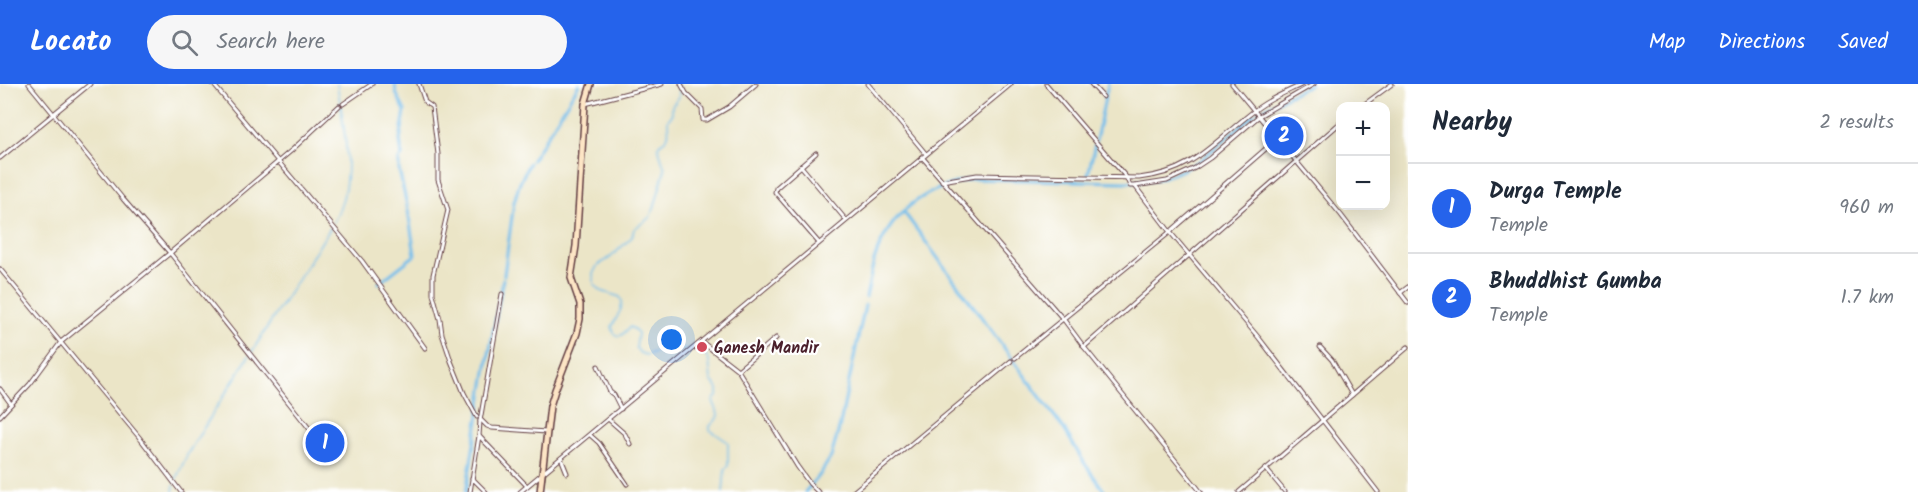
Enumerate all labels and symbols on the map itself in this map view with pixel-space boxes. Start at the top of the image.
pin: 2 [1264,113,1304,158]
your location [657,325,686,354]
place label: Ganesh Mandir [714,336,820,361]
marker: Ganesh Mandir [695,340,709,354]
pin: 1 [306,420,344,466]

